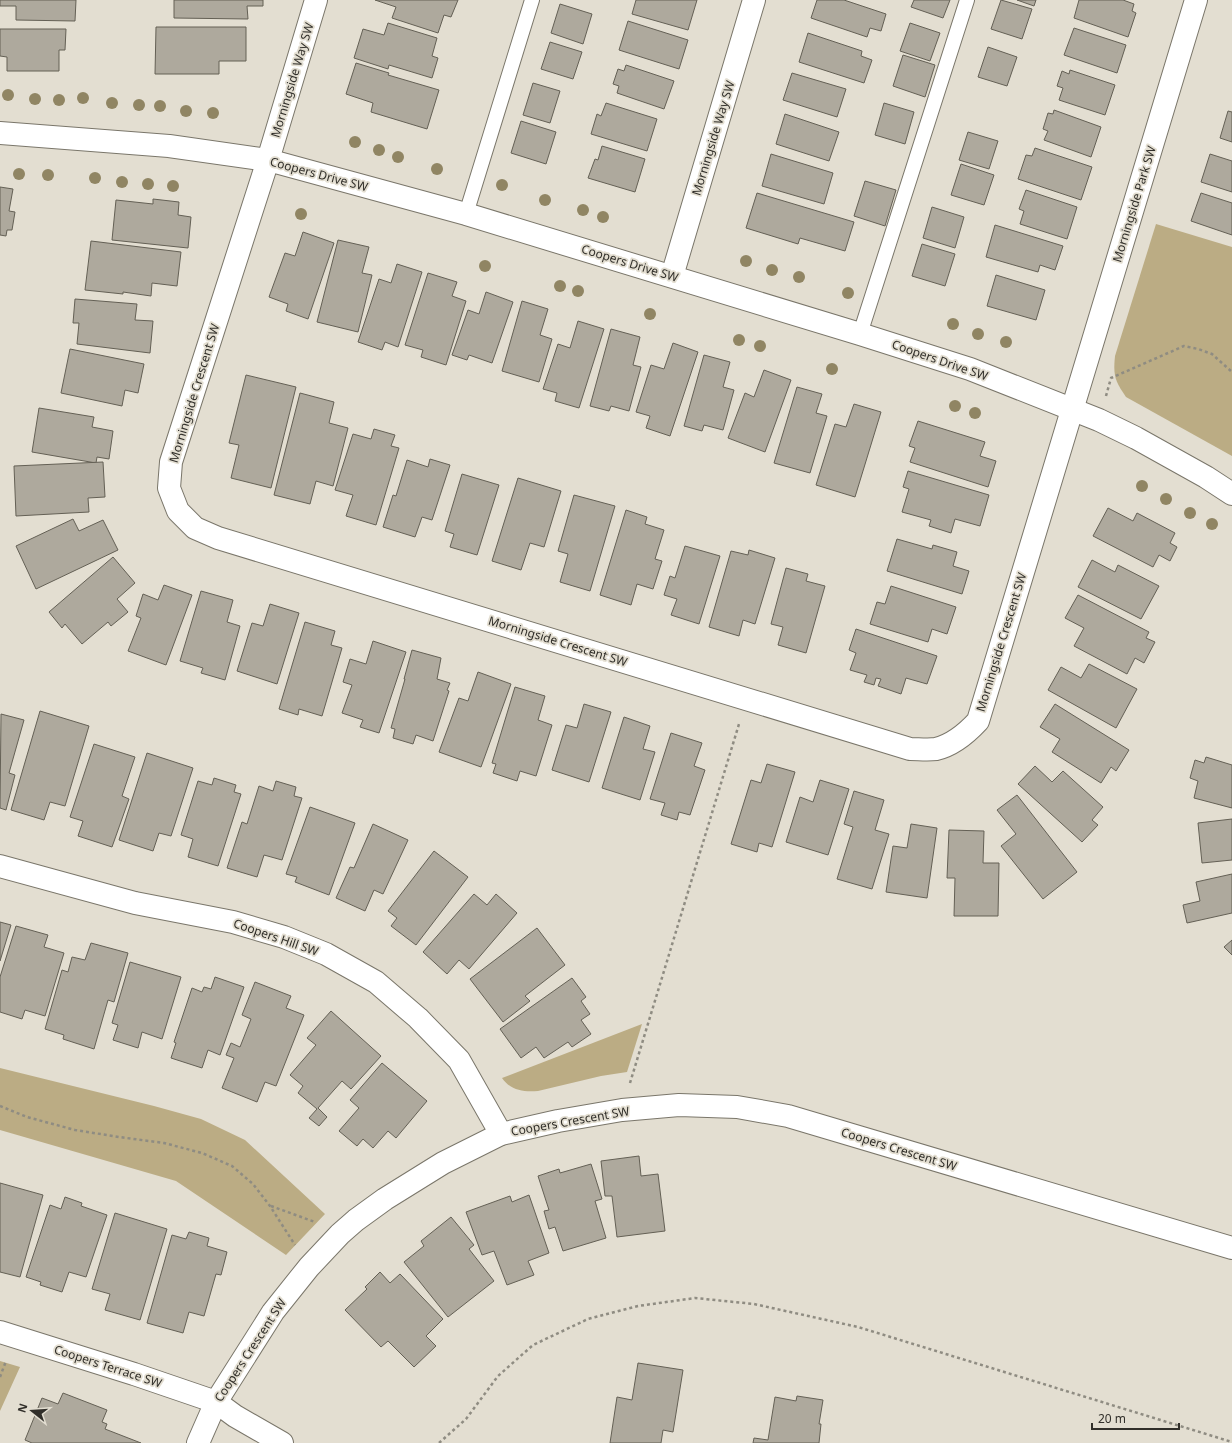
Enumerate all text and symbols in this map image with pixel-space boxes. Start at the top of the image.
street label: Morningside Way SW [266,21,318,139]
street label: Morningside Way SW [687,79,739,197]
street label: Morningside Park SW [1108,144,1160,264]
street label: Coopers Drive SW [268,153,370,195]
street label: Coopers Drive SW [579,240,681,286]
street label: Morningside Crescent SW [165,321,223,465]
street label: Coopers Drive SW [890,336,990,384]
street label: Morningside Crescent SW [972,570,1030,714]
street label: Morningside Crescent SW [486,612,630,670]
street label: Coopers Hill SW [231,914,321,960]
street label: Coopers Crescent SW [509,1102,631,1140]
street label: Coopers Crescent SW [839,1123,959,1175]
street label: Coopers Crescent SW [210,1295,290,1405]
street label: Coopers Terrace SW [52,1341,164,1391]
north arrow [12,1391,52,1431]
text: N [13,1401,30,1414]
scale bar [1092,1405,1179,1431]
text: 20 m [1098,1410,1126,1427]

